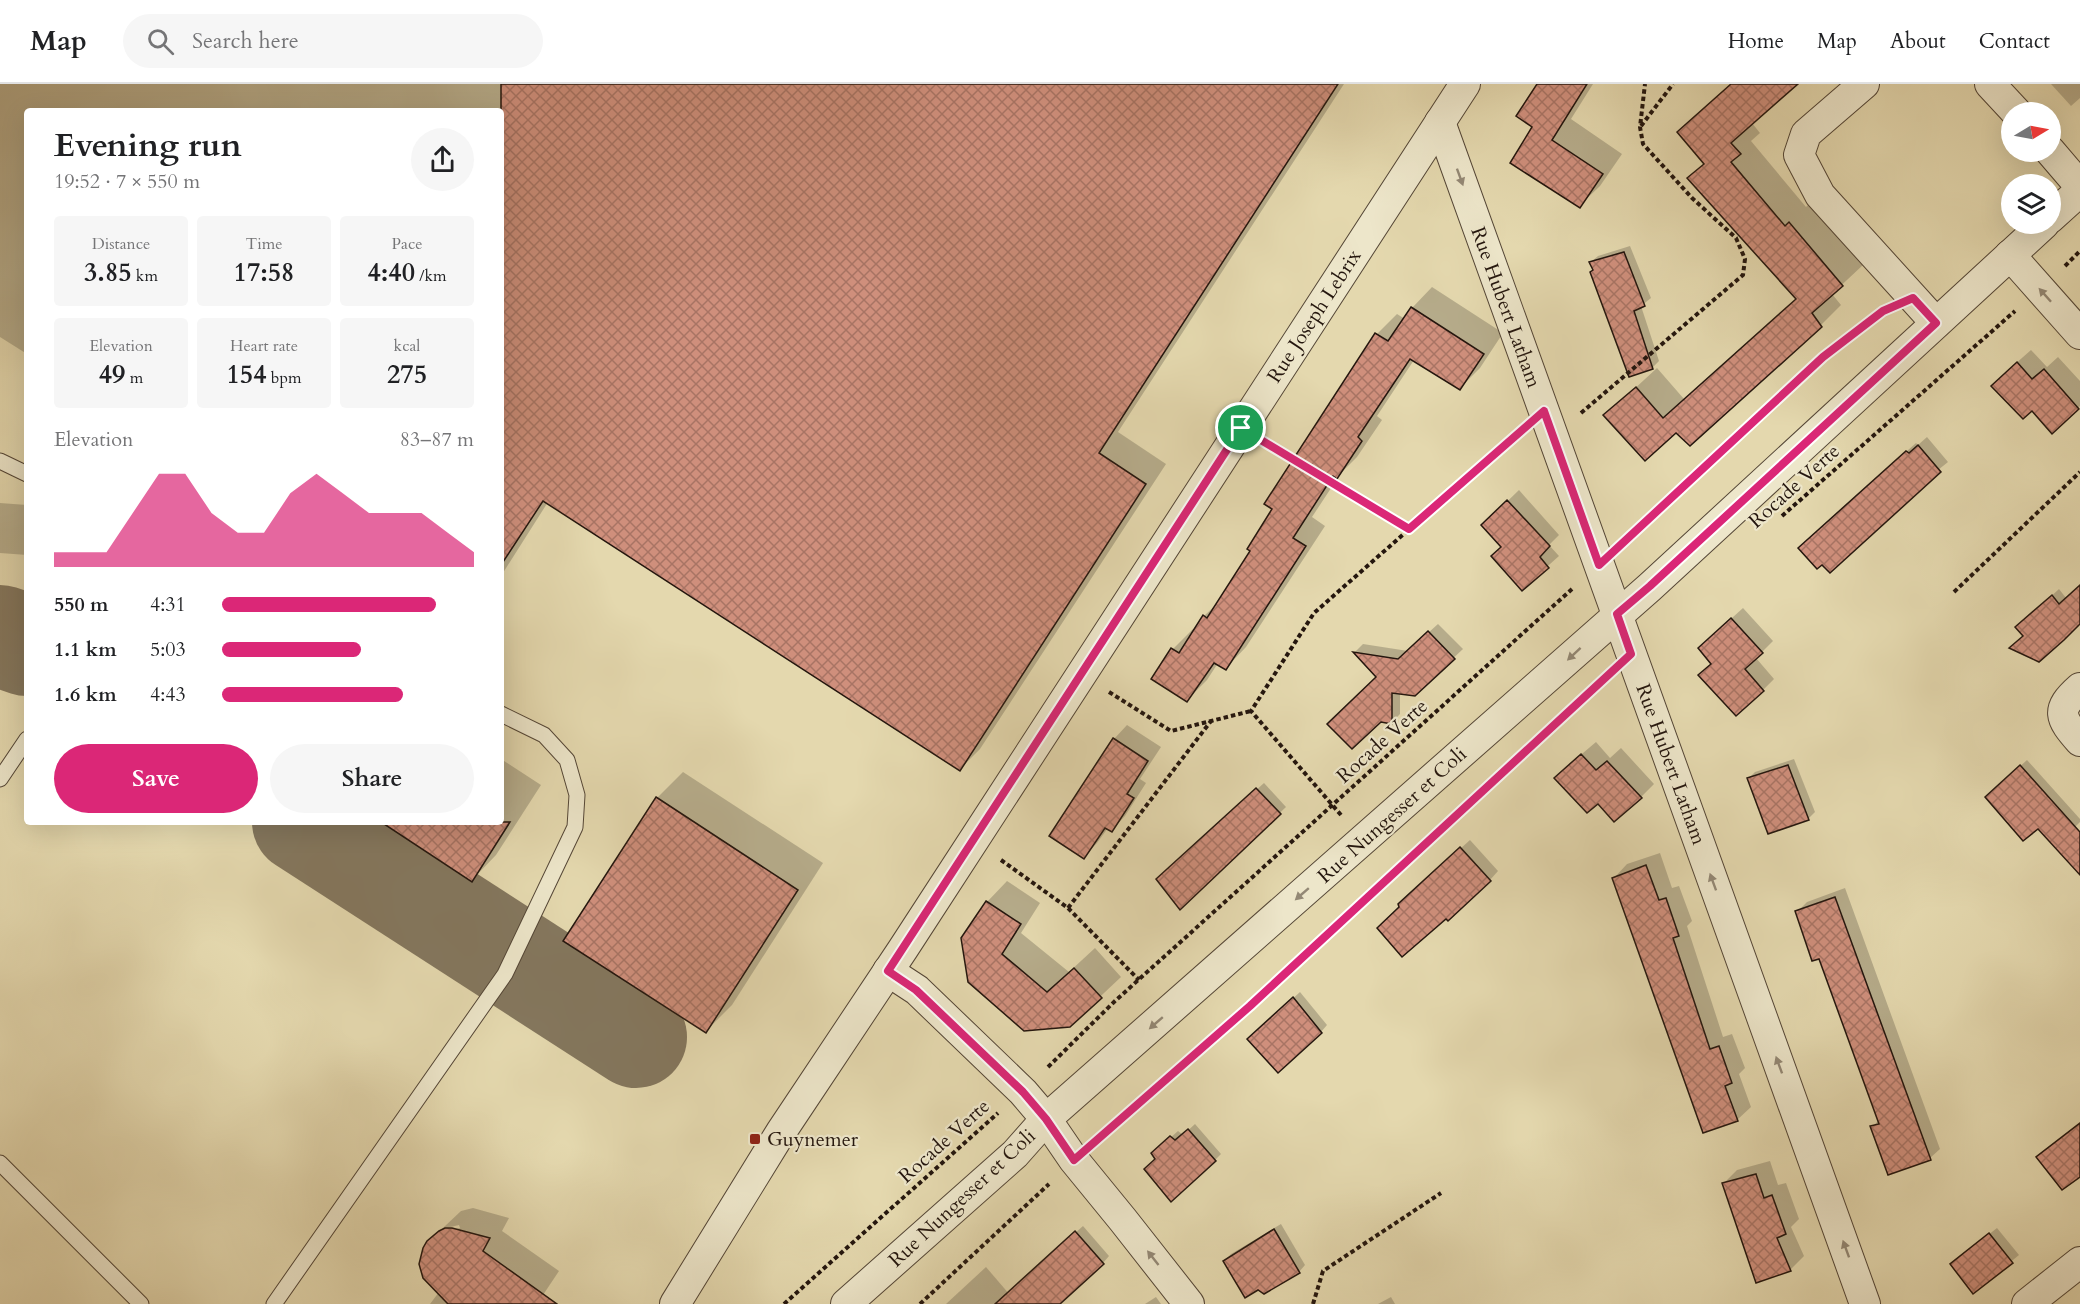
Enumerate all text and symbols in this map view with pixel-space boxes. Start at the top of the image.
search box [123,14,543,68]
text: Map [30,22,87,60]
icon: search [144,25,177,58]
text: Search here [192,26,299,56]
text: Home [1728,27,1784,56]
text: Map [1817,27,1857,56]
text: About [1890,27,1946,56]
text: Contact [1979,27,2050,56]
north arrow [2001,102,2061,162]
map controls [2001,102,2061,234]
text: Evening run [54,123,242,168]
button: share [411,128,474,191]
text: 19:52 · 7 × 550 m [54,168,200,195]
one-way arrow [1455,168,1465,186]
button: layers [2001,174,2061,234]
street label: Rue Hubert Latham [1464,223,1548,391]
text: Distance [92,233,150,255]
text: Time [245,233,283,255]
text: Pace [392,233,422,255]
street label: Rue Joseph Lebrix [1261,244,1367,388]
text: 3.85 [84,255,132,290]
text: 17:58 [234,255,294,290]
text: 4:40 [367,255,415,290]
text: km [132,265,158,287]
text: /km [415,265,447,287]
one-way arrow [2039,288,2052,303]
text: Elevation [89,335,153,357]
text: Heart rate [230,335,298,357]
text: kcal [394,335,420,357]
text: 49 [99,357,125,392]
text: 154 [227,357,267,392]
text: 275 [387,357,427,392]
text: m [125,367,143,389]
text: bpm [267,367,301,389]
pin [1215,402,1266,453]
icon: arrive [1224,411,1257,444]
text: Elevation [54,426,133,453]
text: 83–87 m [400,426,474,453]
street label: Rocade Verte [1743,438,1845,534]
text: 550 m [54,591,109,618]
text: 4:31 [150,591,186,618]
text: 1.1 km [54,636,117,663]
text: 5:03 [150,636,186,663]
one-way arrow [1567,647,1582,660]
street label: Rue Hubert Latham [1629,680,1713,848]
text: 1.6 km [54,681,117,708]
text: 4:43 [150,681,186,708]
street label: Rocade Verte [1331,693,1433,789]
street label: Rue Nungesser et Coli [1312,741,1473,889]
button: Save [54,744,258,813]
button: Share [270,744,474,813]
one-way arrow [1708,873,1718,891]
one-way arrow [1295,887,1310,900]
one-way arrow [1148,1016,1163,1030]
one-way arrow [1774,1056,1784,1074]
street label: Rocade Verte [893,1093,995,1189]
street label: Rue Nungesser et Coli [883,1123,1042,1273]
place label: Guynemer [767,1126,859,1153]
marker: Guynemer [748,1132,762,1146]
one-way arrow [1840,1240,1850,1258]
one-way arrow [1148,1250,1160,1265]

